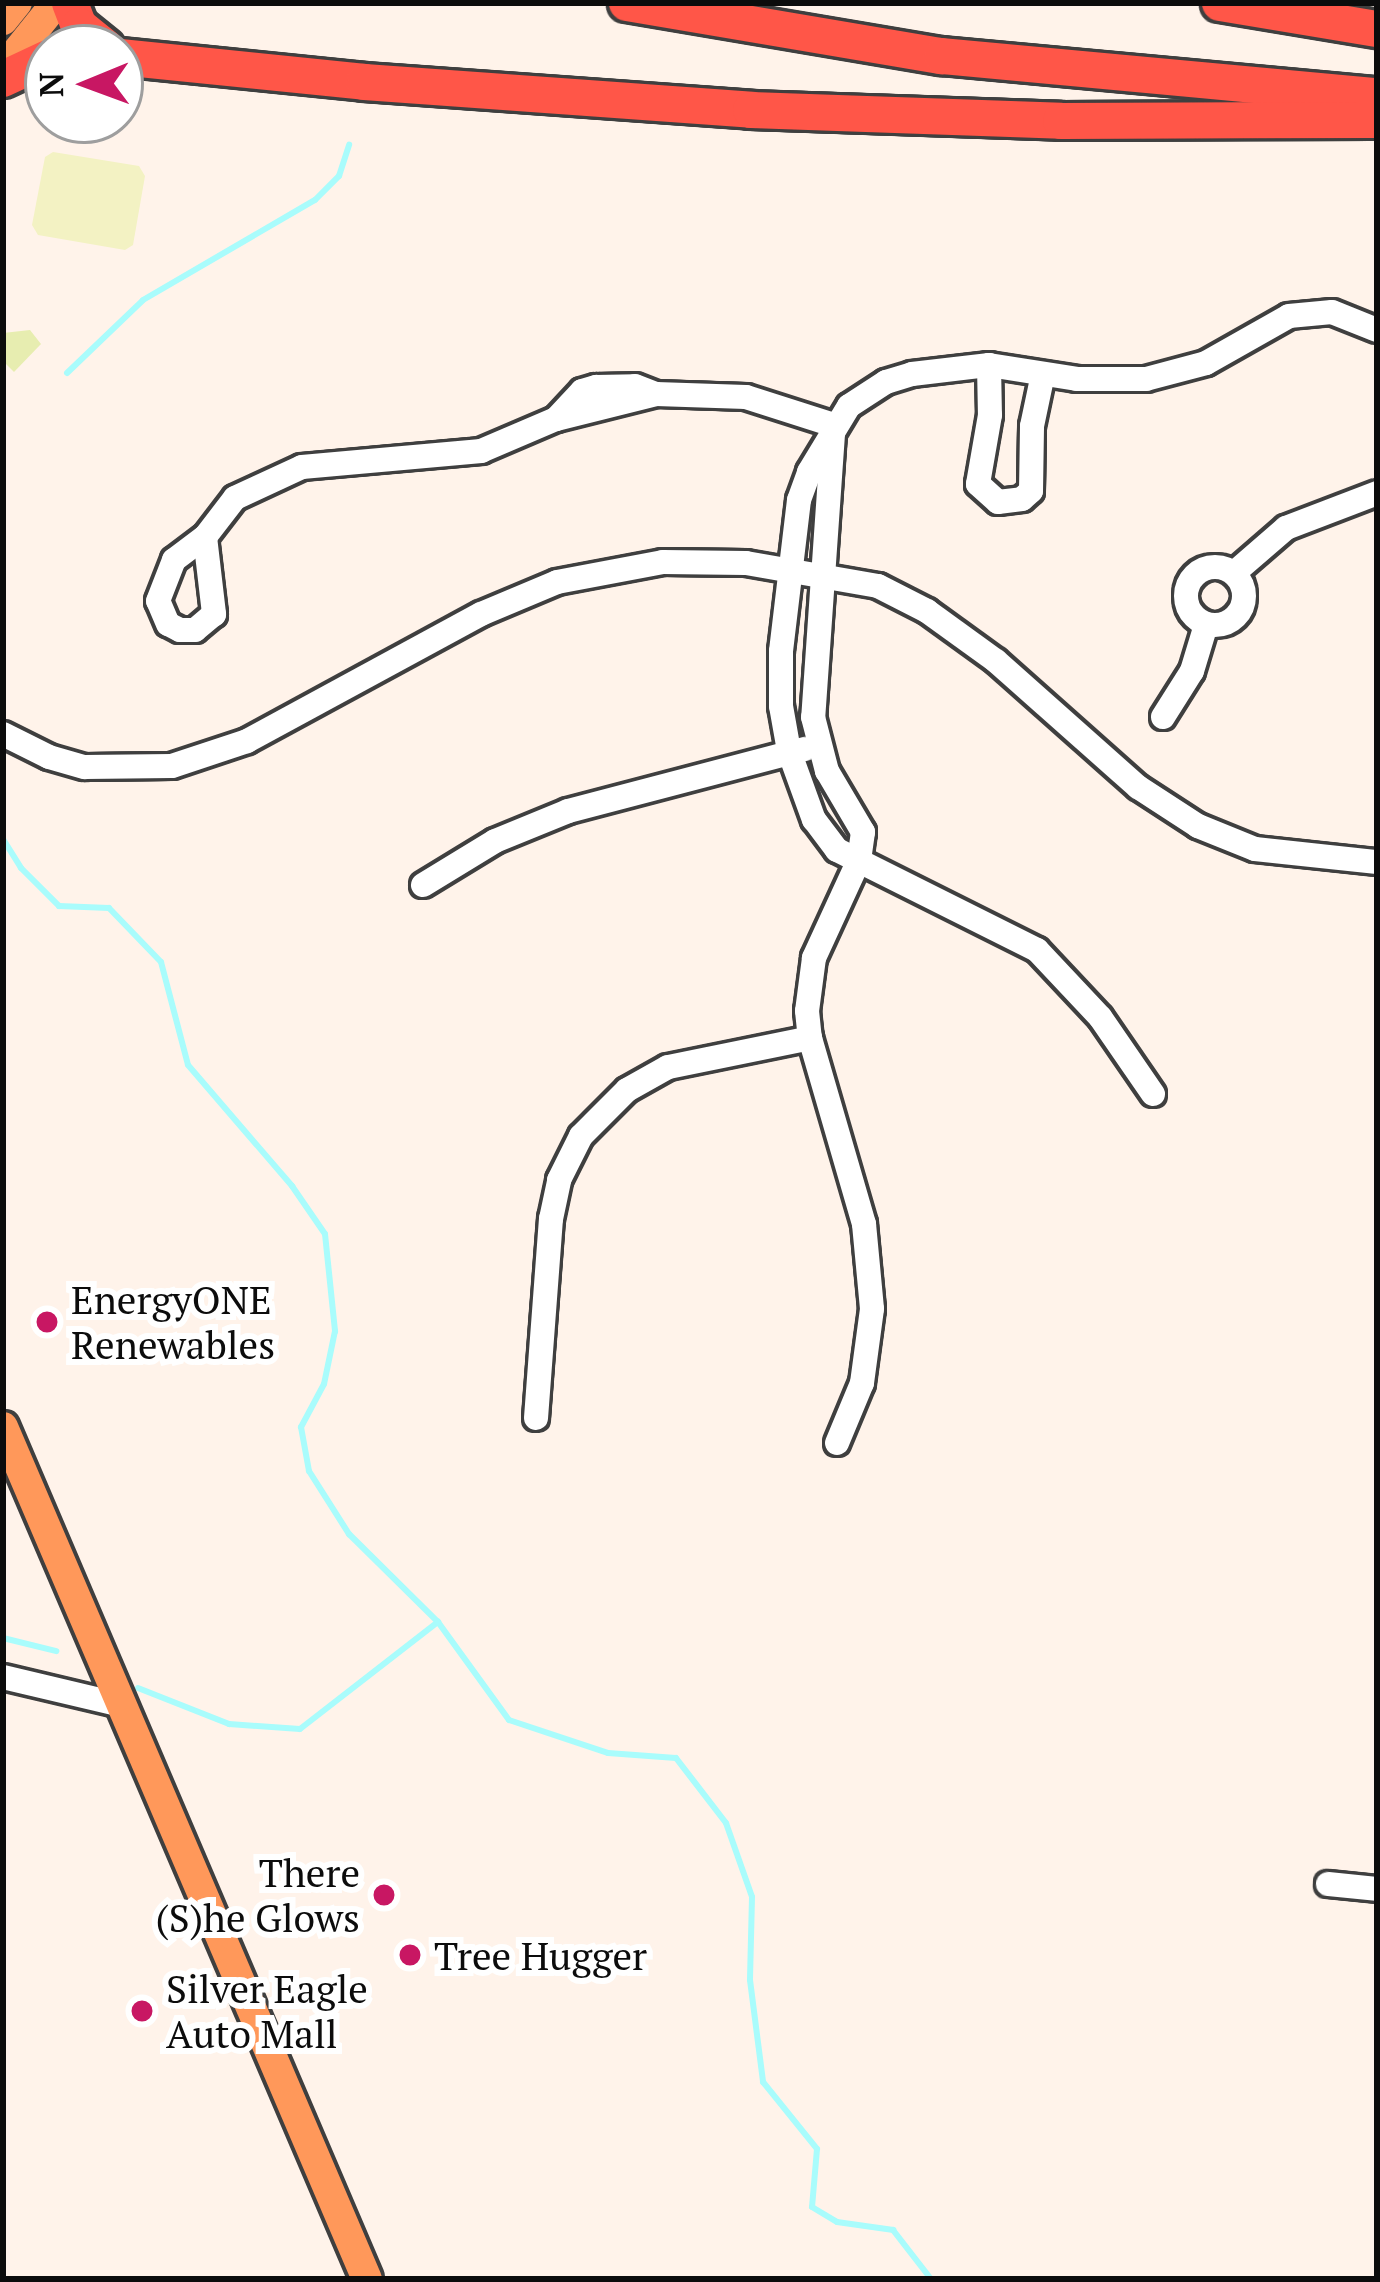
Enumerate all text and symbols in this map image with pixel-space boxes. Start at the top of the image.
north arrow [24,24,144,144]
text: N [29,72,72,97]
place label: EnergyONE Renewables [71,1277,275,1368]
marker: EnergyONE Renewables [34,1309,60,1335]
place label: There (S)he Glows [155,1850,360,1941]
marker: There (S)he Glows [371,1882,397,1908]
place label: Tree Hugger [434,1932,647,1978]
marker: Tree Hugger [397,1942,423,1968]
place label: Silver Eagle Auto Mall [166,1966,368,2057]
marker: Silver Eagle Auto Mall [129,1998,155,2024]

